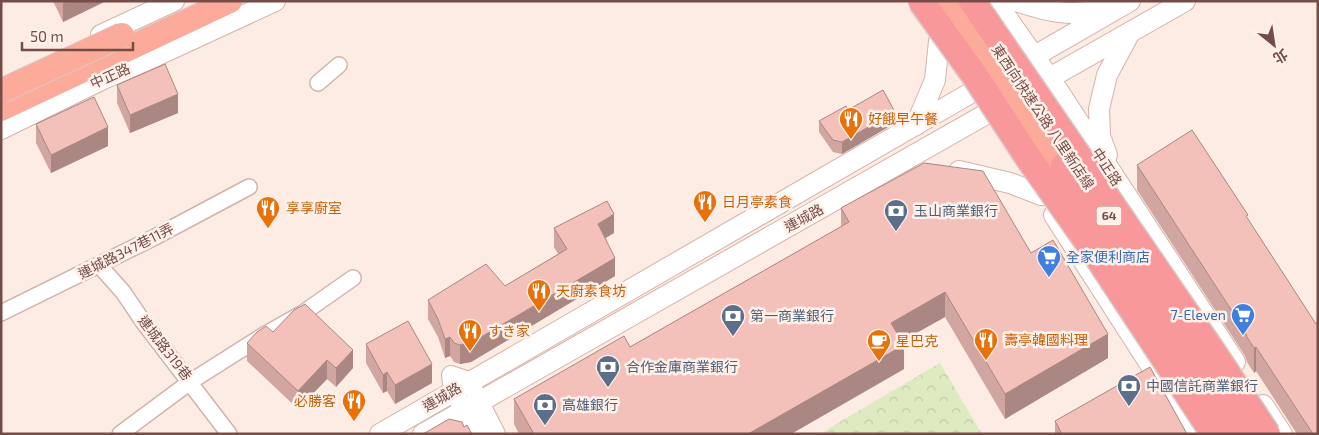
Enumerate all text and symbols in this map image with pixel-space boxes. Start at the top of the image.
scale bar [22,20,134,52]
north arrow [1249,20,1299,70]
text: 50 m [30,27,64,45]
street label: 東西向快速公路 八里新店線 [989,41,1098,192]
text: 北 [1270,46,1291,68]
street label: 中正路 [87,59,132,92]
restaurant icon: 好餓早午餐 [838,106,864,140]
place label: 好餓早午餐 [868,110,938,127]
street label: 中正路 [1089,144,1126,189]
restaurant icon: 日月亭素食 [692,189,718,223]
place label: 日月亭素食 [722,193,792,210]
restaurant icon: 享享廚室 [255,195,281,229]
bank icon: 玉山商業銀行 [883,198,909,232]
place label: 享享廚室 [286,199,342,216]
street label: 連城路 [781,200,826,235]
place label: 玉山商業銀行 [914,202,998,219]
road number: 64 [1096,207,1122,226]
street label: 連城路347巷11弄 [75,219,176,282]
supermarket icon: 全家便利商店 [1036,244,1062,278]
place label: 全家便利商店 [1066,248,1150,265]
restaurant icon: 天廚素食坊 [526,278,552,312]
place label: 天廚素食坊 [556,282,626,299]
supermarket icon: 7-Eleven [1230,302,1256,336]
bank icon: 第一商業銀行 [720,303,746,337]
place label: 7-Eleven [1170,306,1226,323]
place label: 第一商業銀行 [750,307,834,324]
street label: 連城路319巷 [135,312,196,383]
restaurant icon: すき家 [457,318,483,352]
place label: すき家 [488,322,530,339]
restaurant icon: 壽亭韓國料理 [973,327,999,361]
cafe icon: 星巴克 [866,328,892,362]
place label: 壽亭韓國料理 [1004,331,1088,348]
place label: 星巴克 [896,332,938,349]
bank icon: 合作金庫商業銀行 [595,354,621,388]
place label: 合作金庫商業銀行 [626,358,738,375]
bank icon: 中國信託商業銀行 [1116,373,1142,407]
place label: 中國信託商業銀行 [1146,377,1258,394]
street label: 連城路 [419,378,464,415]
restaurant icon: 必勝客 [341,388,367,422]
place label: 必勝客 [294,392,336,409]
bank icon: 高雄銀行 [532,392,558,426]
place label: 高雄銀行 [562,396,618,413]

